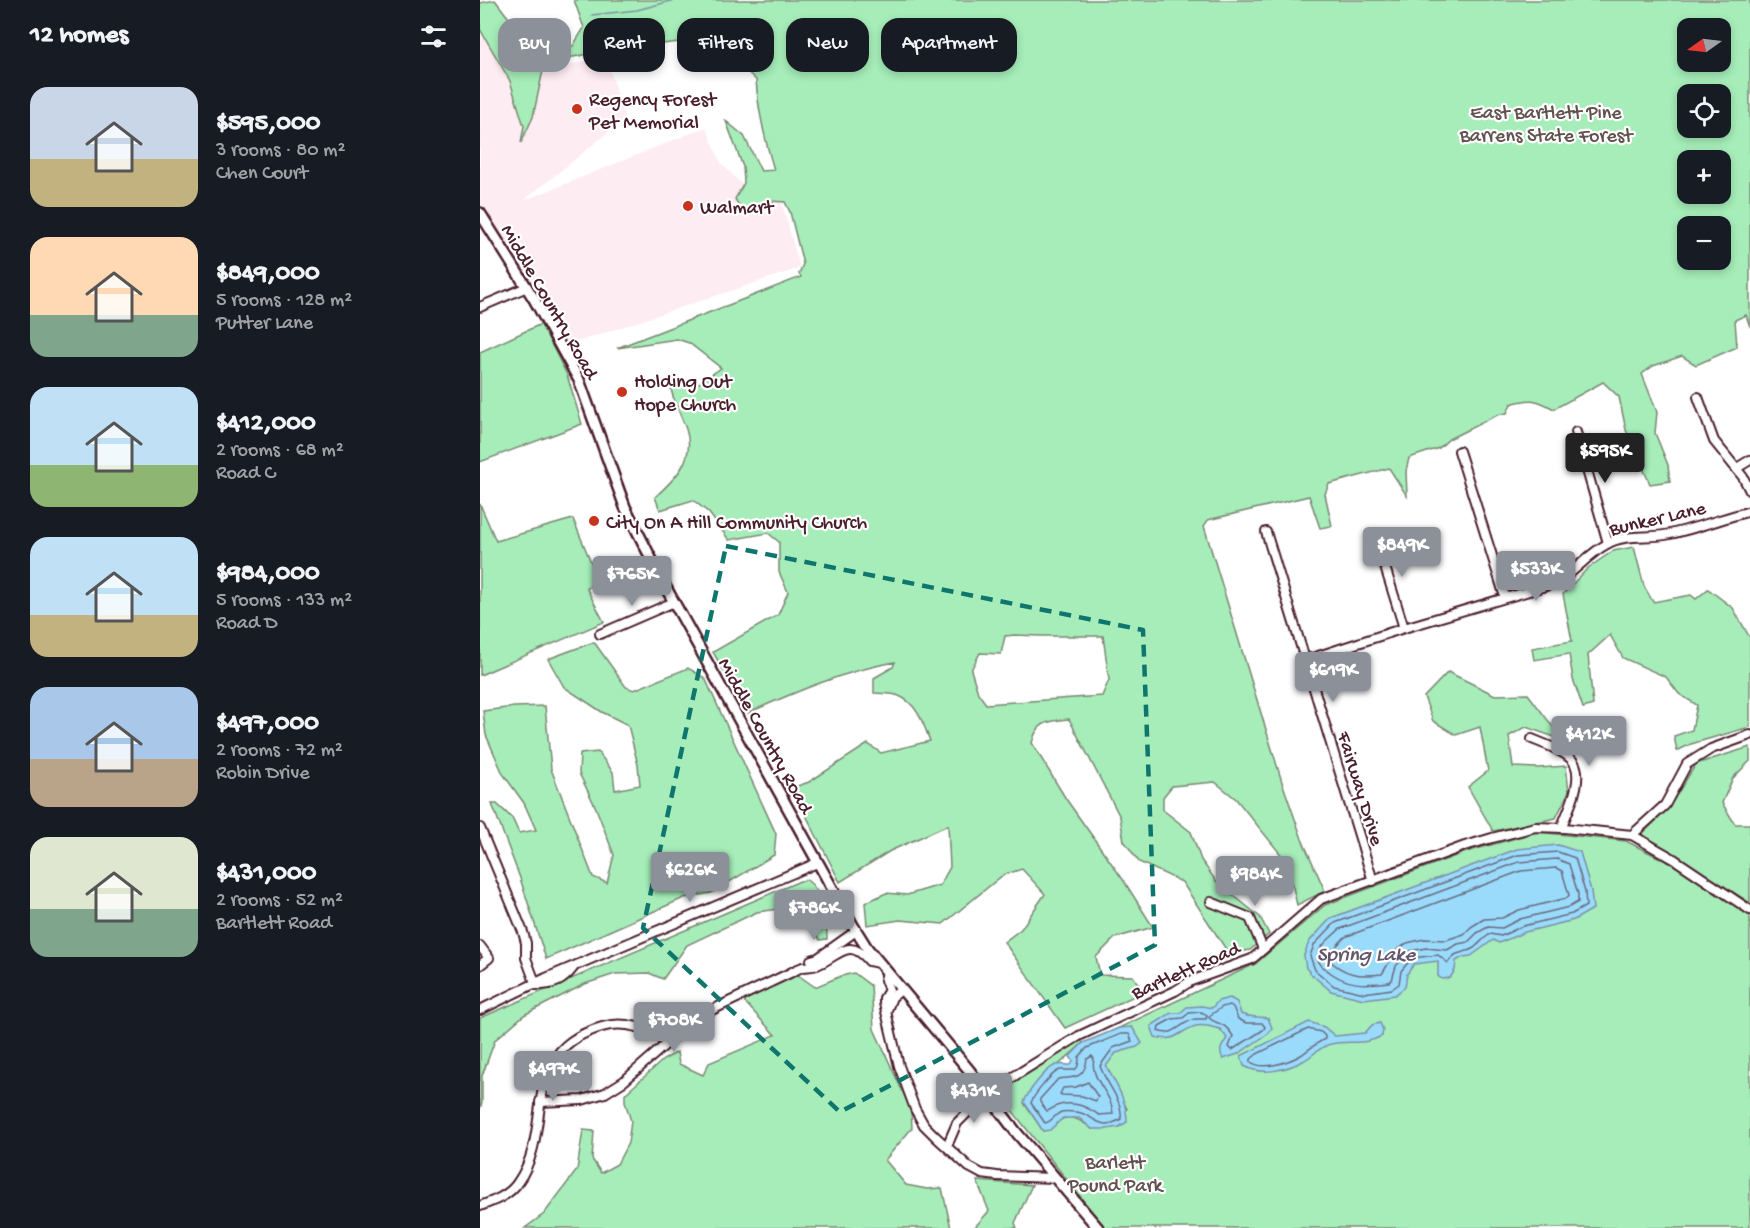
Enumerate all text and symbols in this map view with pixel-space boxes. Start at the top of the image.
chip: Buy [498,18,571,72]
chip: Rent [583,18,665,72]
chip: Filters [677,18,774,72]
chip: New [786,18,869,72]
chip: Apartment [881,18,1017,72]
north arrow [1677,18,1731,72]
map controls [1677,18,1731,270]
icon: filters [417,20,450,53]
text: 12 homes [30,21,128,52]
button: locate [1677,84,1731,138]
place label: Regency Forest Pet Memorial [588,90,718,136]
marker: Regency Forest Pet Memorial [570,102,584,116]
park label: East Bartlett Pine Barrens State Forest [1459,103,1634,149]
text: $595,000 [216,109,321,140]
icon: home [78,111,150,183]
text: 3 rooms · 80 m² [216,140,345,163]
button: + [1677,150,1731,204]
text: Chen Court [216,163,308,186]
place label: Walmart [700,198,775,221]
marker: Walmart [681,199,695,213]
button: − [1677,216,1731,270]
street label: Middle Country Road [494,221,603,386]
text: $849,000 [216,259,320,290]
icon: home [78,261,150,333]
text: 5 rooms · 128 m² [216,290,352,313]
text: Putter Lane [216,313,313,336]
place label: Holding Out Hope Church [634,372,737,418]
marker: Holding Out Hope Church [615,385,629,399]
text: $412,000 [216,409,316,440]
icon: home [78,411,150,483]
pin: $595K [1563,433,1647,484]
text: 2 rooms · 68 m² [216,440,344,463]
text: $595K [1579,441,1631,464]
text: Road C [216,463,275,486]
street label: Bunker Lane [1606,498,1709,543]
place label: City On A Hill Community Church [606,513,867,536]
marker: City On A Hill Community Church [587,514,601,528]
pin: $849K [1360,527,1444,578]
text: $849K [1377,535,1427,558]
pin: $533K [1494,551,1578,602]
pin: $765K [590,556,674,607]
text: $984,000 [216,559,320,590]
text: $533K [1510,559,1562,582]
icon: home [78,561,150,633]
text: $765K [606,564,658,587]
text: 5 rooms · 133 m² [216,590,352,613]
text: Road D [216,613,277,636]
pin: $619K [1291,652,1375,703]
street label: Middle Country Road [712,655,817,821]
text: $619K [1309,660,1357,683]
text: $497,000 [216,709,319,740]
icon: home [78,711,150,783]
pin: $412K [1547,716,1631,767]
text: $412K [1565,724,1613,747]
street label: Fairway Drive [1330,728,1387,849]
text: 2 rooms · 72 m² [216,740,343,763]
text: Robin Drive [216,763,310,786]
pin: $626K [648,852,732,903]
pin: $984K [1213,856,1297,907]
text: $431,000 [216,859,316,890]
text: $626K [665,860,715,883]
icon: home [78,861,150,933]
text: $984K [1230,864,1280,887]
text: 2 rooms · 52 m² [216,890,343,913]
pin: $786K [772,890,856,941]
text: $786K [788,898,840,921]
text: Bartlett Road [216,913,332,936]
street label: Bartlett Road [1128,937,1246,1007]
water label: Spring Lake [1317,944,1416,969]
pin: $708K [632,1002,716,1053]
text: $708K [648,1010,700,1033]
pin: $497K [511,1051,595,1102]
text: $497K [528,1059,578,1082]
pin: $431K [932,1073,1016,1124]
text: $431K [950,1081,998,1104]
park label: Barlett Pound Park [1067,1153,1165,1199]

